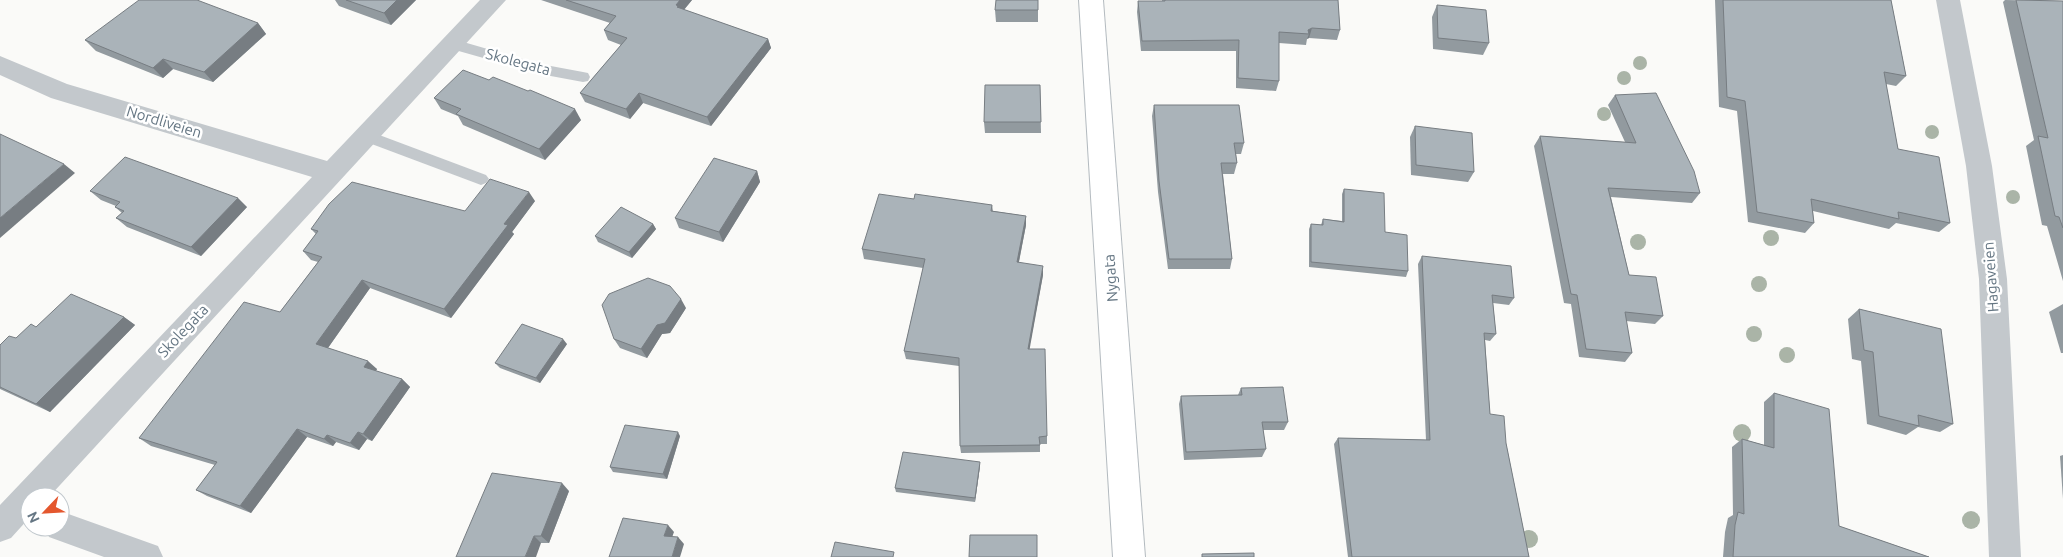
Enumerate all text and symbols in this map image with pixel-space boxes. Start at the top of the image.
street label: Skolegata [484,45,552,78]
street label: Nordliveien [125,102,204,141]
street label: Hagaveien [1980,241,2001,313]
street label: Nygata [1100,254,1121,302]
street label: Skolegata [154,301,211,361]
north arrow [20,487,70,537]
text: N [24,509,43,526]

